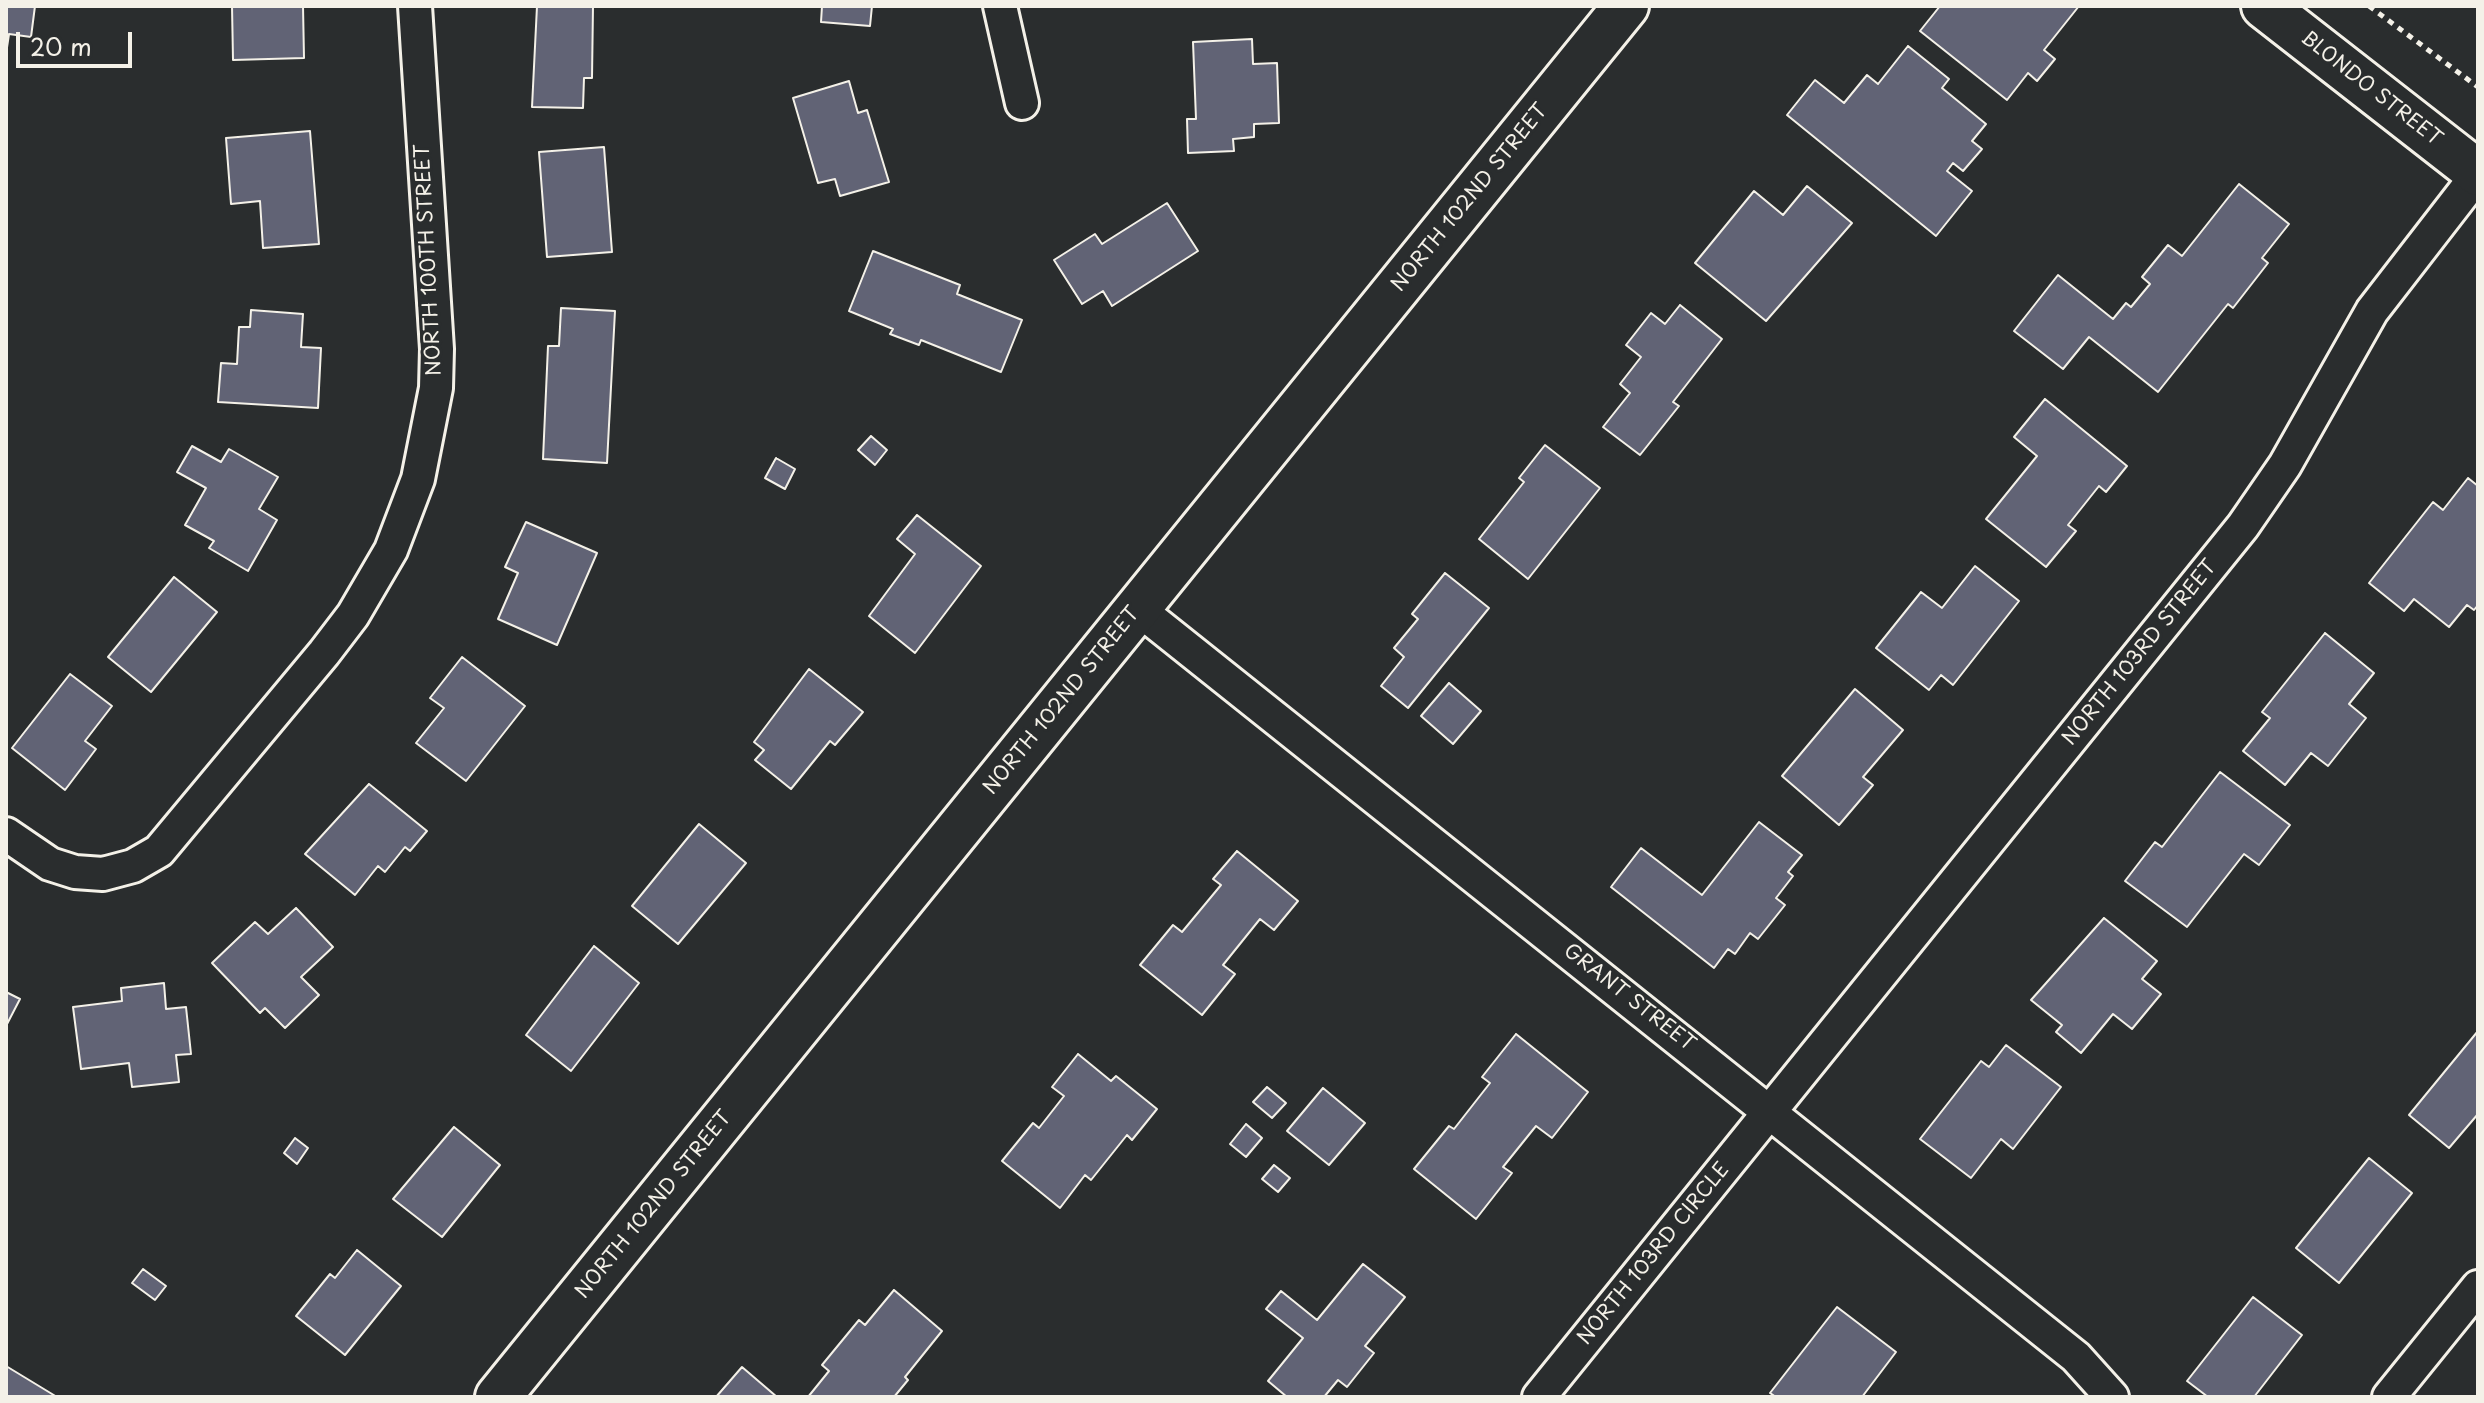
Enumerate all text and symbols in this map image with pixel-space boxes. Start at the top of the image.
scale bar [20,16,136,66]
street label: BLONDO STREET [2296,26,2446,152]
text: 20 m [30,28,92,64]
street label: NORTH 102ND STREET [1387,99,1553,297]
street label: NORTH 100TH STREET [411,144,447,376]
street label: NORTH 103RD STREET [2058,556,2222,750]
street label: NORTH 102ND STREET [979,602,1145,800]
street label: GRANT STREET [1558,939,1700,1057]
street label: NORTH 102ND STREET [571,1106,737,1304]
street label: NORTH 103RD CIRCLE [1573,1158,1735,1350]

